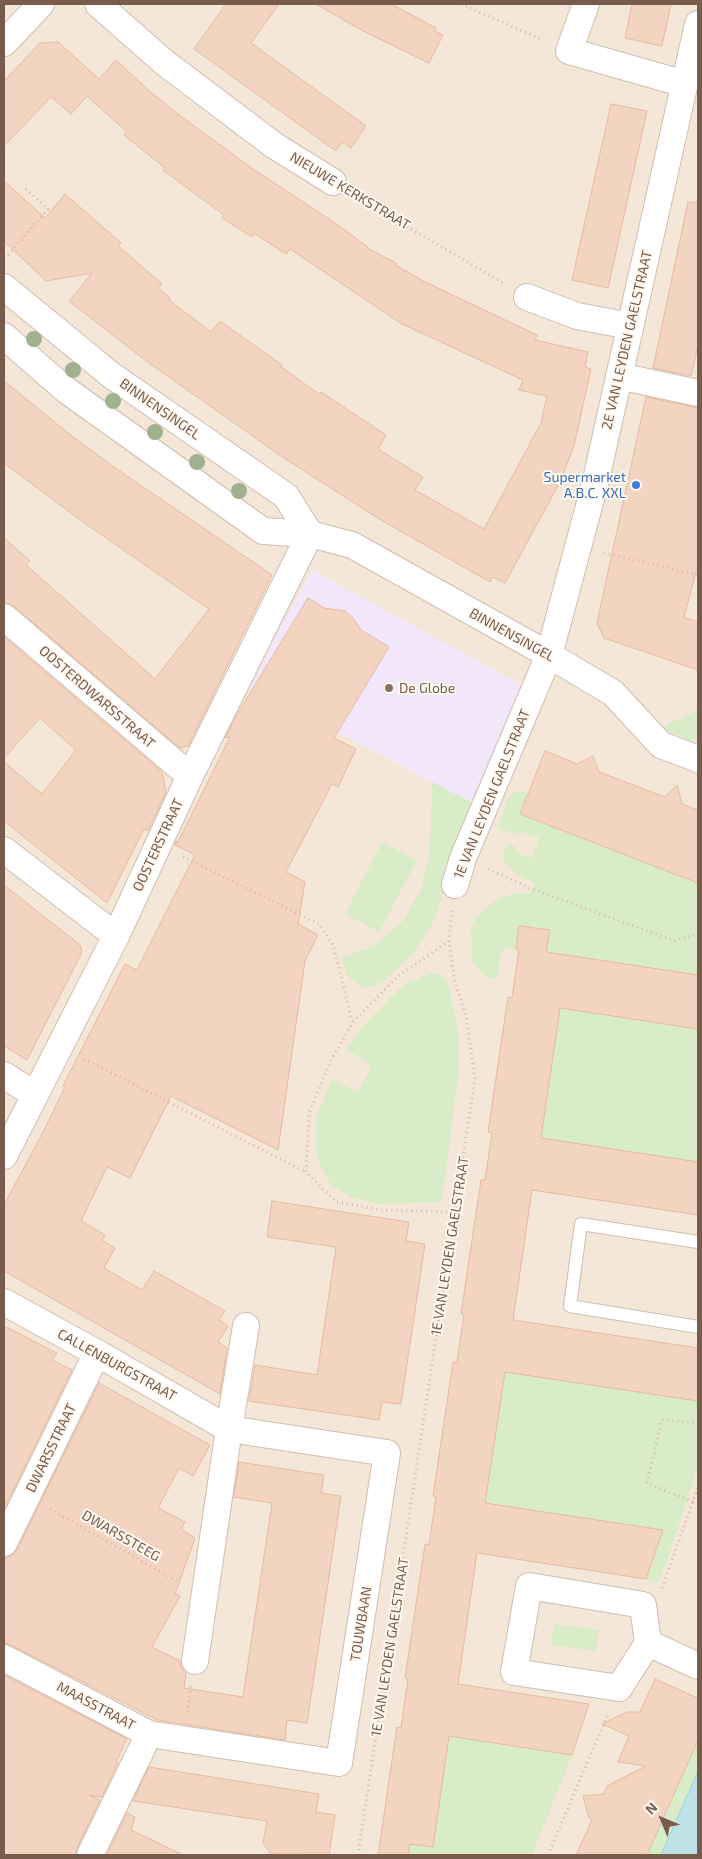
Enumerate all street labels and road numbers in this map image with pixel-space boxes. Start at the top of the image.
street label: NIEUWE KERKSTRAAT [287,148,413,234]
street label: 2E VAN LEYDEN GAELSTRAAT [598,249,656,431]
street label: BINNENSINGEL [116,375,204,443]
street label: BINNENSINGEL [466,605,558,665]
street label: OOSTERDWARSSTRAAT [36,642,158,752]
street label: 1E VAN LEYDEN GAELSTRAAT [450,707,534,881]
street label: OOSTERSTRAAT [129,796,187,894]
street label: 1E VAN LEYDEN GAELSTRAAT [428,1155,472,1337]
street label: CALLENBURGSTRAAT [55,1325,179,1405]
street label: DWARSSTRAAT [22,1401,80,1495]
street label: DWARSSTEEG [79,1507,163,1565]
street label: 1E VAN LEYDEN GAELSTRAAT [368,1556,412,1738]
street label: TOUWBAAN [347,1585,375,1663]
street label: MAASSTRAAT [54,1678,138,1734]

